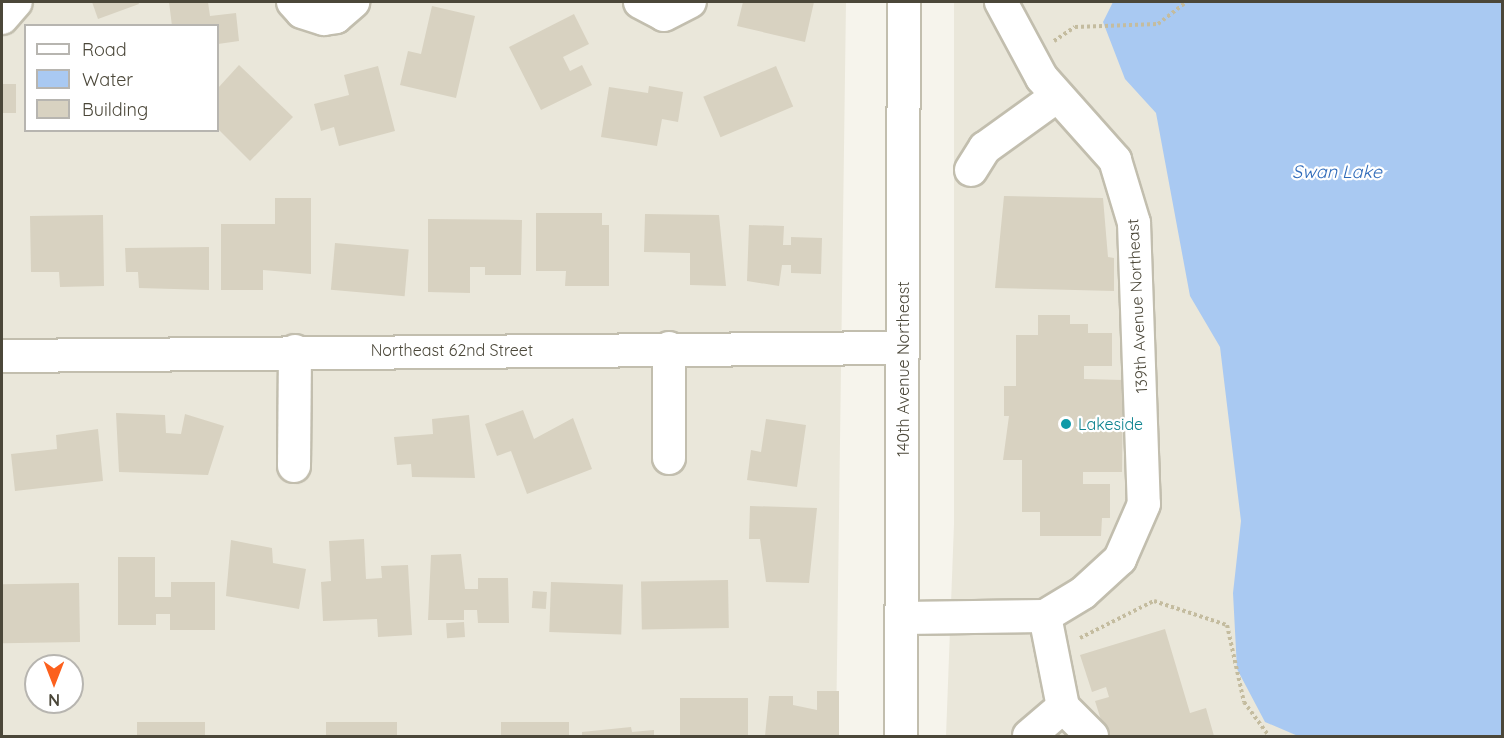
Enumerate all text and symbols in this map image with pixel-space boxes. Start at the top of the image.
legend [24,24,219,132]
text: Road [82,38,127,61]
text: Water [82,68,133,91]
text: Building [82,98,148,121]
water label: Swan Lake [1292,161,1382,183]
street label: 139th Avenue Northeast [1123,218,1151,394]
street label: 140th Avenue Northeast [893,281,913,457]
street label: Northeast 62nd Street [371,340,533,360]
place label: Lakeside [1078,414,1143,434]
marker: Lakeside [1059,417,1073,431]
north arrow [24,654,84,714]
text: N [48,690,60,710]

